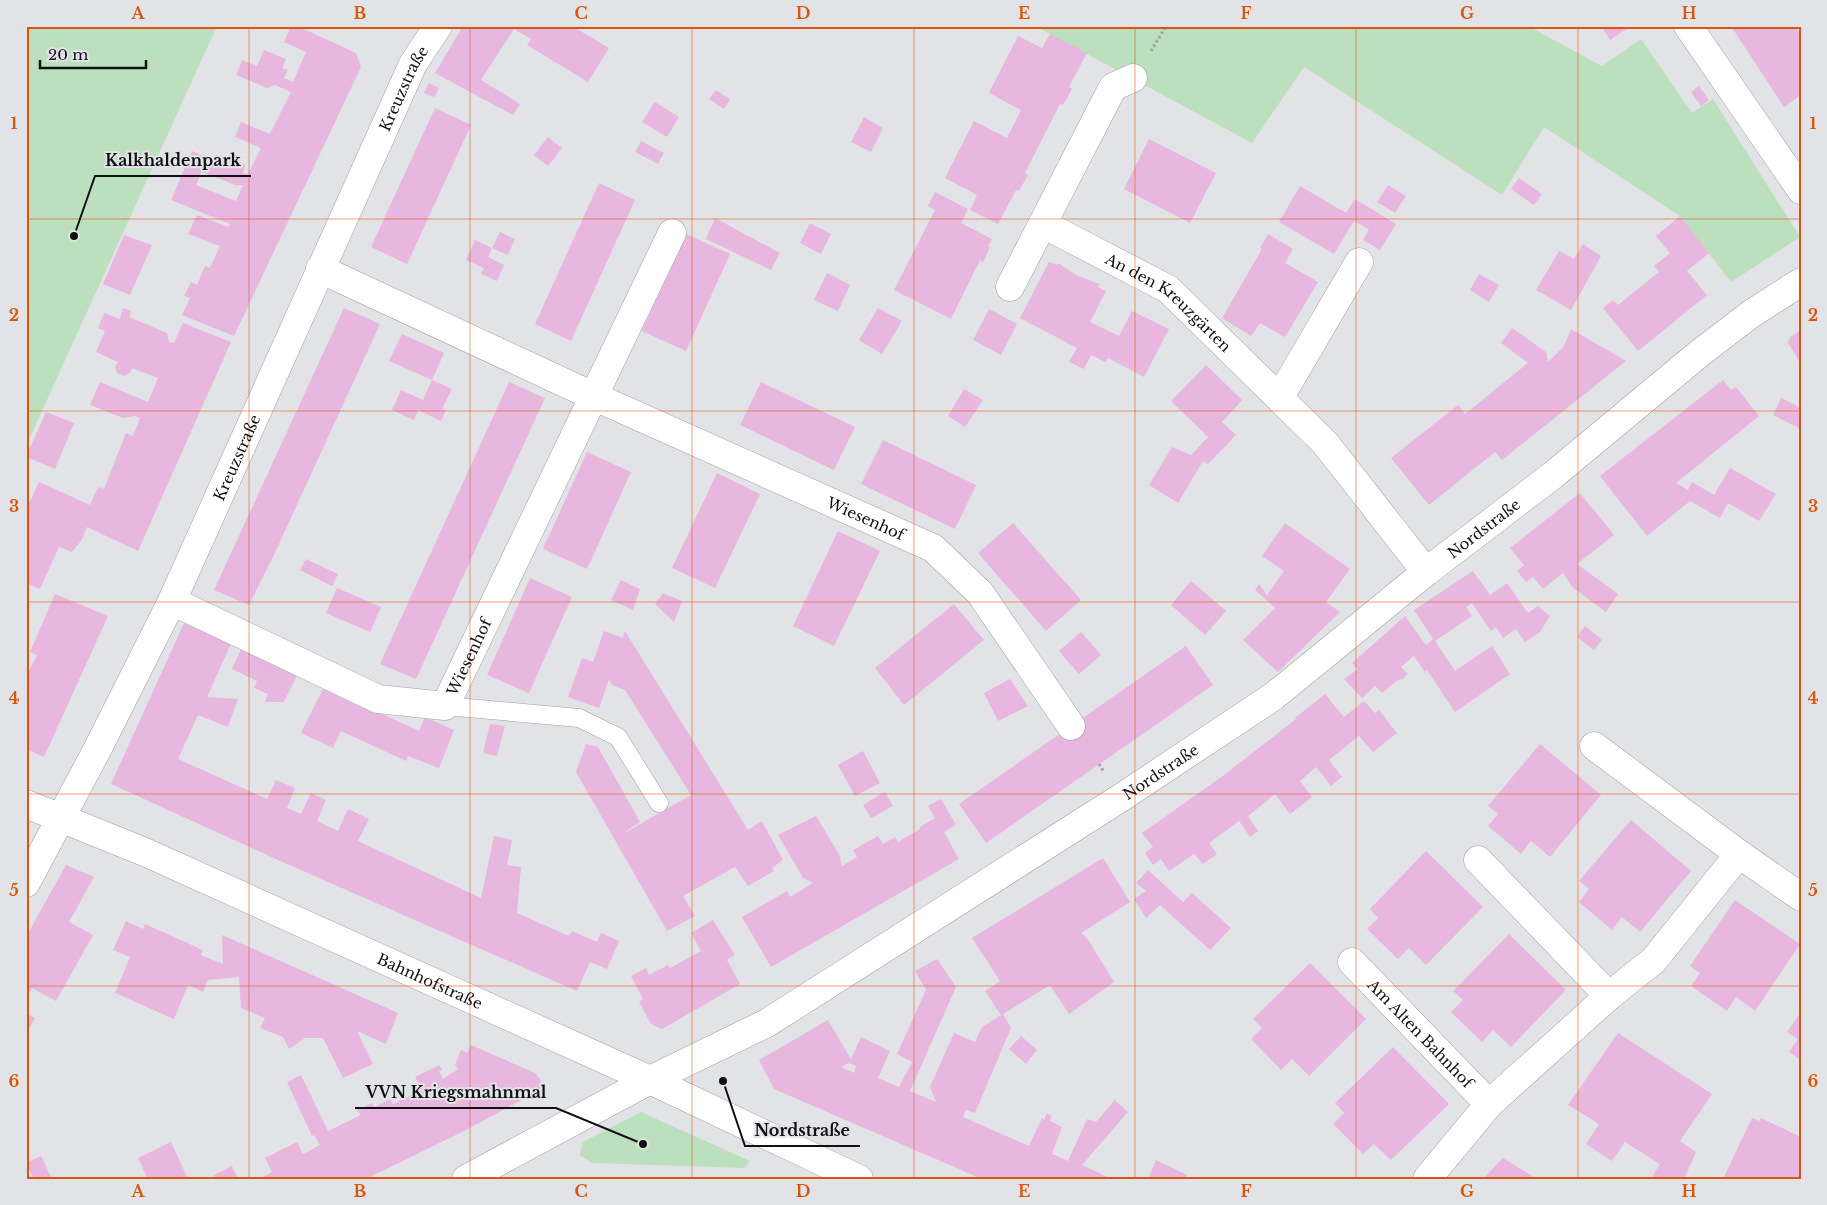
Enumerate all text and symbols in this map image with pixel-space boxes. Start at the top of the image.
text: A [131,3,146,23]
text: B [354,3,367,23]
text: C [574,3,588,23]
text: D [796,3,810,23]
text: E [1018,3,1030,23]
text: F [1240,3,1252,23]
text: G [1460,3,1474,23]
text: H [1681,3,1697,23]
scale bar [40,38,146,70]
street label: Kreuzstraße [375,42,432,134]
text: 20 m [48,45,88,64]
text: 1 [11,113,18,133]
text: 1 [1810,113,1817,133]
callout: Kalkhaldenpark [95,145,251,176]
text: Kalkhaldenpark [105,150,241,170]
street label: An den Kreuzgärten [1101,248,1236,356]
text: 2 [9,305,19,325]
text: 2 [1808,305,1818,325]
street label: Kreuzstraße [209,411,264,503]
street label: Wiesenhof [823,492,909,544]
street label: Nordstraße [1443,494,1524,562]
text: 3 [9,496,19,516]
text: 3 [1808,496,1818,516]
street label: Wiesenhof [442,614,496,699]
text: 4 [9,688,19,708]
text: 4 [1808,688,1818,708]
street label: Nordstraße [1119,740,1202,803]
text: 5 [9,880,19,900]
text: 5 [1808,880,1818,900]
street label: Bahnhofstraße [374,949,486,1013]
street label: Am Alten Bahnhof [1363,974,1479,1093]
text: 6 [9,1071,20,1091]
text: 6 [1808,1071,1819,1091]
callout: VVN Kriegsmahnmal [355,1077,556,1108]
text: VVN Kriegsmahnmal [364,1082,547,1102]
callout: Nordstraße [745,1115,860,1146]
text: Nordstraße [754,1120,850,1140]
text: A [131,1181,146,1201]
text: B [354,1181,367,1201]
text: C [574,1181,588,1201]
text: D [796,1181,810,1201]
text: E [1018,1181,1030,1201]
text: F [1240,1181,1252,1201]
text: G [1460,1181,1474,1201]
text: H [1681,1181,1697,1201]

